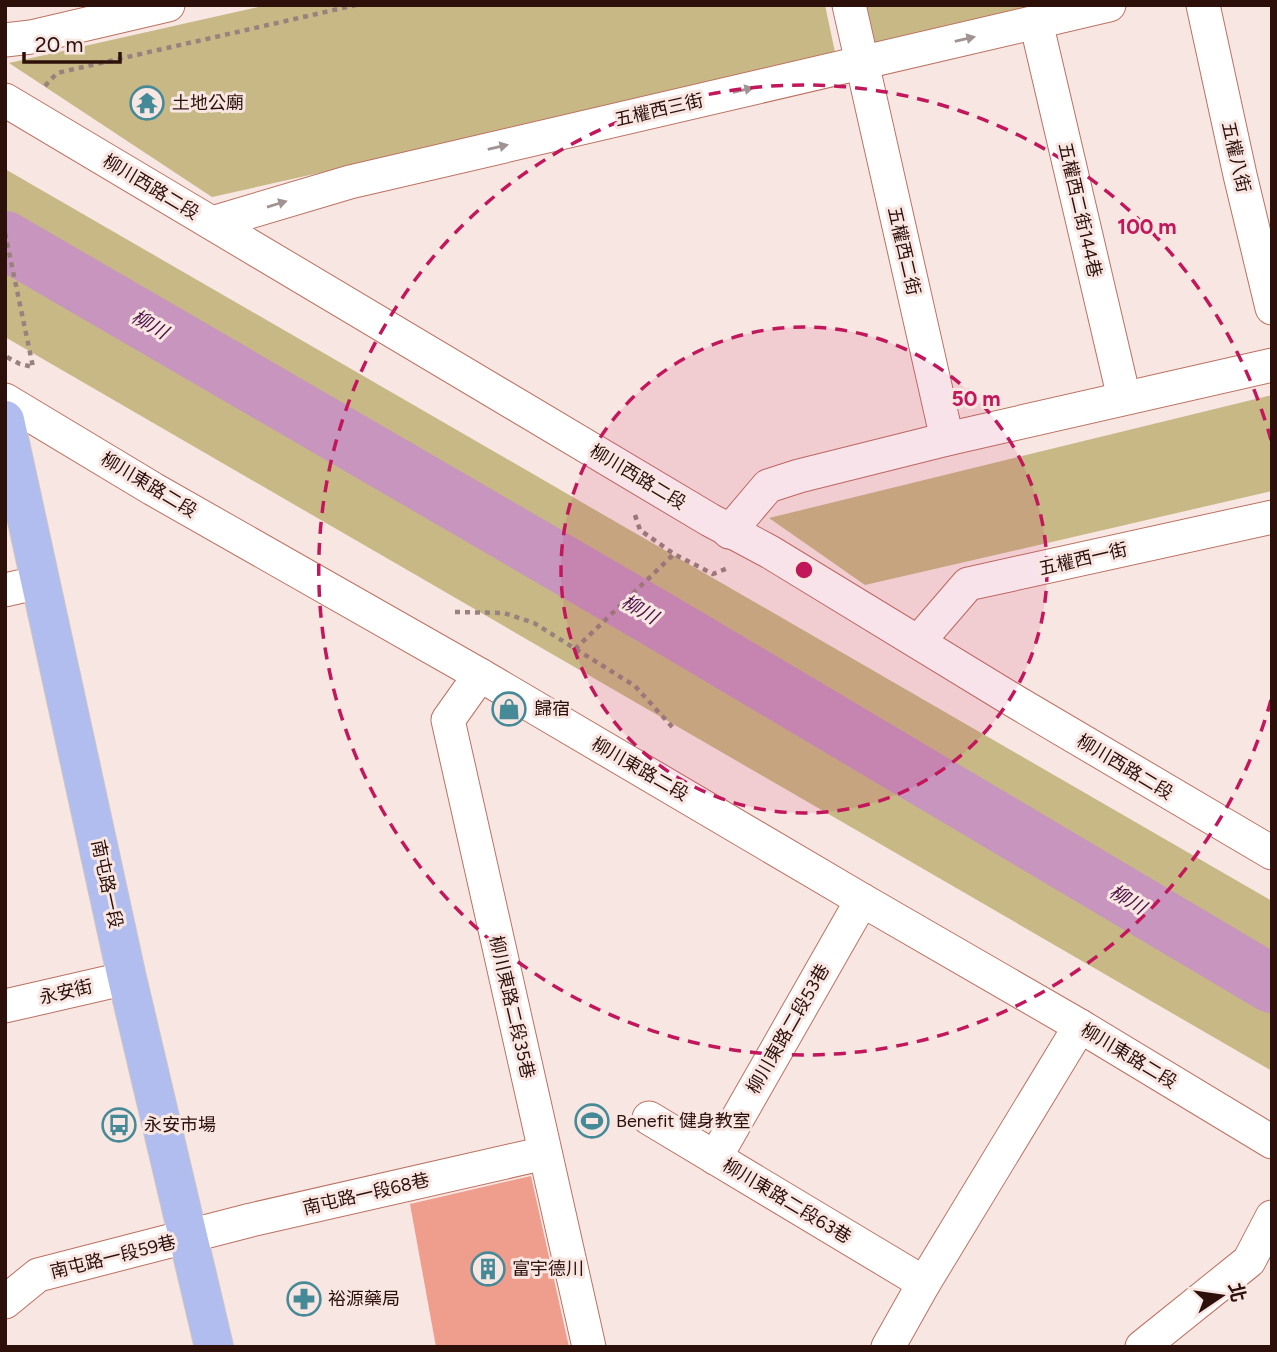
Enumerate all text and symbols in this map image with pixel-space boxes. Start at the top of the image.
scale bar [24,21,121,65]
text: 20 m [35,32,83,57]
one-way arrow [954,33,976,44]
temple icon: 土地公廟 [128,84,166,122]
one-way arrow [732,84,754,95]
street label: 五權西三街 [613,89,705,131]
place label: 土地公廟 [172,92,244,114]
street label: 五權八街 [1217,119,1255,195]
street label: 五權西二街144巷 [1054,140,1106,280]
one-way arrow [487,142,509,153]
street label: 柳川西路二段 [99,150,203,224]
one-way arrow [267,198,288,208]
street label: 五權西二街 [883,205,925,297]
text: 100 m [1117,214,1177,239]
water label: 柳川 [128,305,174,345]
text: 50 m [951,386,1001,411]
street label: 柳川西路二段 [586,440,690,514]
street label: 柳川東路二段 [97,448,201,522]
street label: 五權西一街 [1037,538,1129,580]
centre of rings [792,558,816,582]
water label: 柳川 [618,590,664,630]
shop icon: 歸宿 [490,690,528,728]
place label: 歸宿 [534,698,570,720]
street label: 柳川西路二段 [1073,730,1177,804]
street label: 柳川東路二段 [588,732,692,806]
street label: 南屯路一段 [87,838,127,930]
water label: 柳川 [1106,880,1152,920]
street label: 柳川東路二段35巷 [485,933,539,1081]
street label: 柳川東路二段53巷 [742,960,834,1098]
street label: 永安街 [37,975,95,1009]
street label: 柳川東路二段 [1077,1019,1181,1093]
sports icon: Benefit 健身教室 [573,1102,611,1140]
bus stop icon: 永安市場 [100,1106,138,1144]
place label: Benefit 健身教室 [616,1110,751,1132]
place label: 永安市場 [144,1114,216,1136]
street label: 柳川東路二段63巷 [719,1154,855,1248]
street label: 南屯路一段68巷 [301,1169,431,1219]
street label: 南屯路一段59巷 [48,1231,178,1283]
building icon: 富宇德川 [469,1250,507,1288]
place label: 富宇德川 [512,1258,584,1280]
north arrow [1186,1261,1256,1331]
pharmacy icon: 裕源藥局 [285,1280,323,1318]
text: 北 [1224,1280,1250,1304]
place label: 裕源藥局 [328,1288,400,1310]

